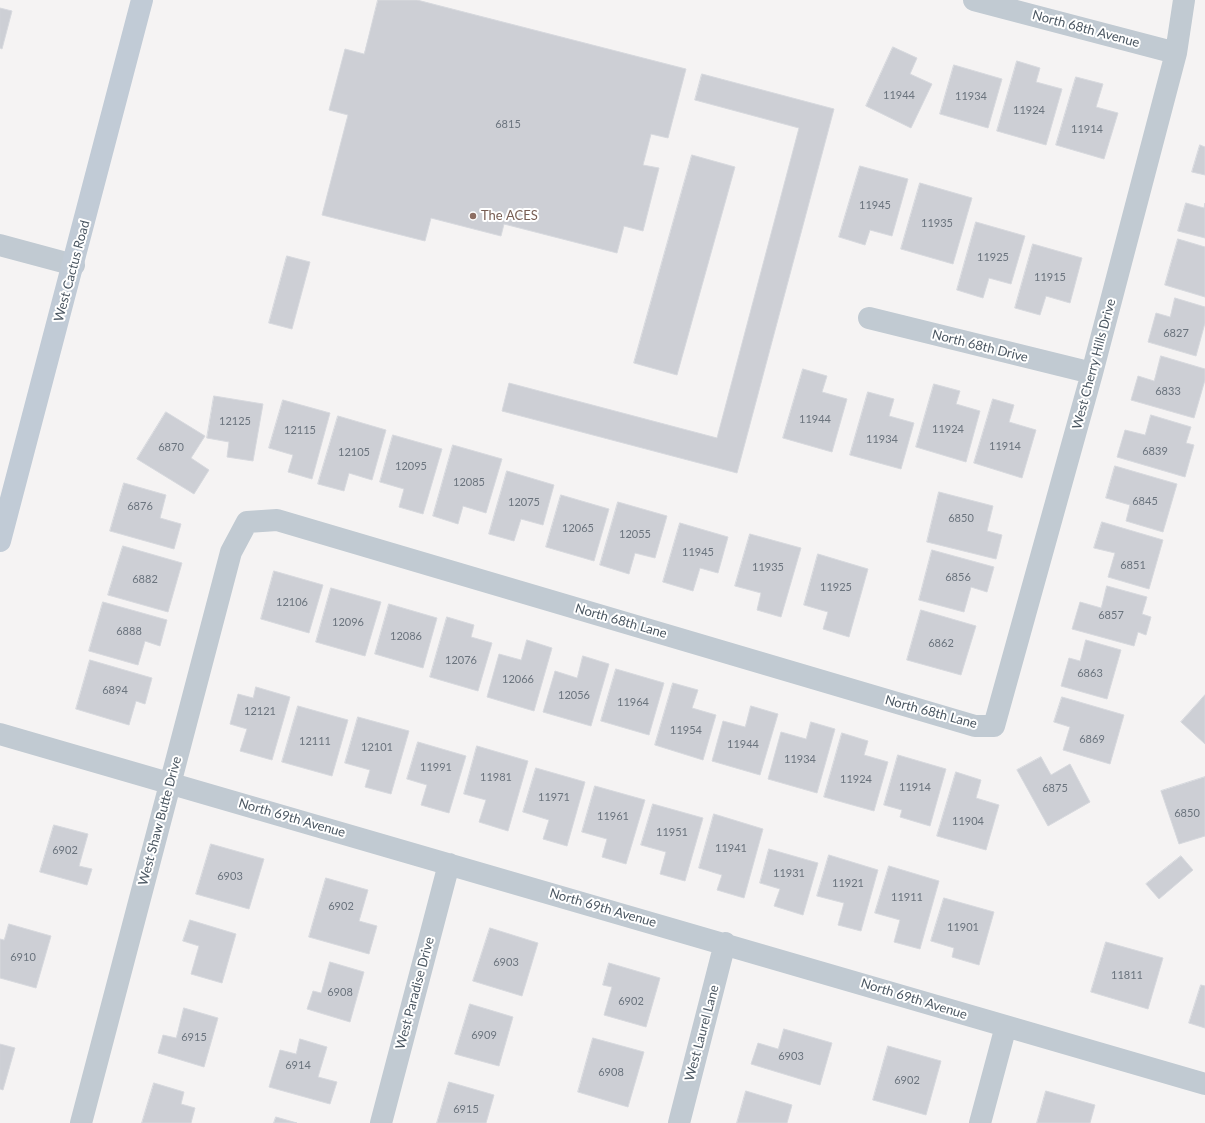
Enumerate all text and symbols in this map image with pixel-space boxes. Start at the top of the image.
street label: North 68th Avenue [1031,7,1141,51]
house number: 11944 [883,88,915,102]
house number: 11934 [955,89,987,103]
house number: 11924 [1013,103,1045,117]
house number: 6815 [495,117,521,131]
house number: 11914 [1071,122,1103,136]
house number: 11945 [859,198,891,212]
place label: The ACES [481,208,538,224]
marker: The ACES [468,211,478,221]
house number: 11935 [921,216,953,230]
street label: West Cactus Road [51,219,93,323]
house number: 11925 [977,250,1009,264]
house number: 11915 [1034,270,1066,284]
street label: West Cherry Hills Drive [1069,297,1119,431]
house number: 6827 [1163,326,1189,340]
street label: North 68th Drive [930,327,1030,365]
house number: 6833 [1155,384,1181,398]
house number: 11944 [799,412,831,426]
house number: 12125 [219,414,251,428]
house number: 11924 [932,422,964,436]
house number: 12115 [284,423,316,437]
house number: 11934 [866,432,898,446]
house number: 11914 [989,439,1021,453]
house number: 6870 [158,440,184,454]
house number: 6839 [1142,444,1168,458]
house number: 12105 [338,445,370,459]
house number: 12095 [395,459,427,473]
house number: 12085 [453,475,485,489]
house number: 6845 [1132,494,1158,508]
house number: 12075 [508,495,540,509]
house number: 6876 [127,499,153,513]
house number: 6850 [948,511,974,525]
house number: 12065 [562,521,594,535]
house number: 12055 [619,527,651,541]
house number: 11945 [682,545,714,559]
house number: 6851 [1120,558,1146,572]
house number: 11935 [752,560,784,574]
house number: 6856 [945,570,971,584]
house number: 6882 [132,572,158,586]
house number: 11925 [820,580,852,594]
house number: 12106 [276,595,308,609]
street label: North 68th Lane [573,600,669,642]
house number: 6857 [1098,608,1124,622]
house number: 12096 [332,615,364,629]
house number: 6888 [116,624,142,638]
house number: 12086 [390,629,422,643]
house number: 6862 [928,636,954,650]
house number: 12076 [445,653,477,667]
house number: 6863 [1077,666,1103,680]
house number: 12066 [502,672,534,686]
house number: 6894 [102,683,128,697]
house number: 12056 [558,688,590,702]
street label: North 68th Lane [883,692,979,732]
house number: 11964 [617,695,649,709]
house number: 12121 [244,704,276,718]
house number: 11954 [670,723,702,737]
house number: 6869 [1079,732,1105,746]
house number: 12111 [299,734,331,748]
house number: 11944 [727,737,759,751]
house number: 12101 [361,740,393,754]
house number: 11934 [784,752,816,766]
street label: West Shaw Butte Drive [135,755,185,887]
house number: 11991 [420,760,452,774]
house number: 11981 [480,770,512,784]
house number: 11924 [840,772,872,786]
house number: 11914 [899,780,931,794]
house number: 6875 [1042,781,1068,795]
house number: 11971 [538,790,570,804]
street label: North 69th Avenue [237,795,347,841]
house number: 6850 [1174,806,1200,820]
house number: 11961 [597,809,629,823]
house number: 11904 [952,814,984,828]
house number: 11951 [656,825,688,839]
house number: 11941 [715,841,747,855]
house number: 6902 [52,843,78,857]
house number: 11931 [773,866,805,880]
house number: 6903 [217,869,243,883]
house number: 11921 [832,876,864,890]
street label: North 69th Avenue [548,885,658,931]
house number: 11911 [891,890,923,904]
house number: 6902 [328,899,354,913]
house number: 11901 [947,920,979,934]
street label: West Paradise Drive [393,935,437,1051]
house number: 6910 [10,950,36,964]
house number: 6903 [493,955,519,969]
house number: 11811 [1111,968,1143,982]
street label: North 69th Avenue [859,975,969,1023]
street label: West Laurel Lane [682,983,722,1083]
house number: 6908 [327,985,353,999]
house number: 6902 [618,994,644,1008]
house number: 6909 [471,1028,497,1042]
house number: 6915 [181,1030,207,1044]
house number: 6903 [778,1049,804,1063]
house number: 6914 [285,1058,311,1072]
house number: 6908 [598,1065,624,1079]
house number: 6902 [894,1073,920,1087]
house number: 6915 [453,1102,479,1116]

